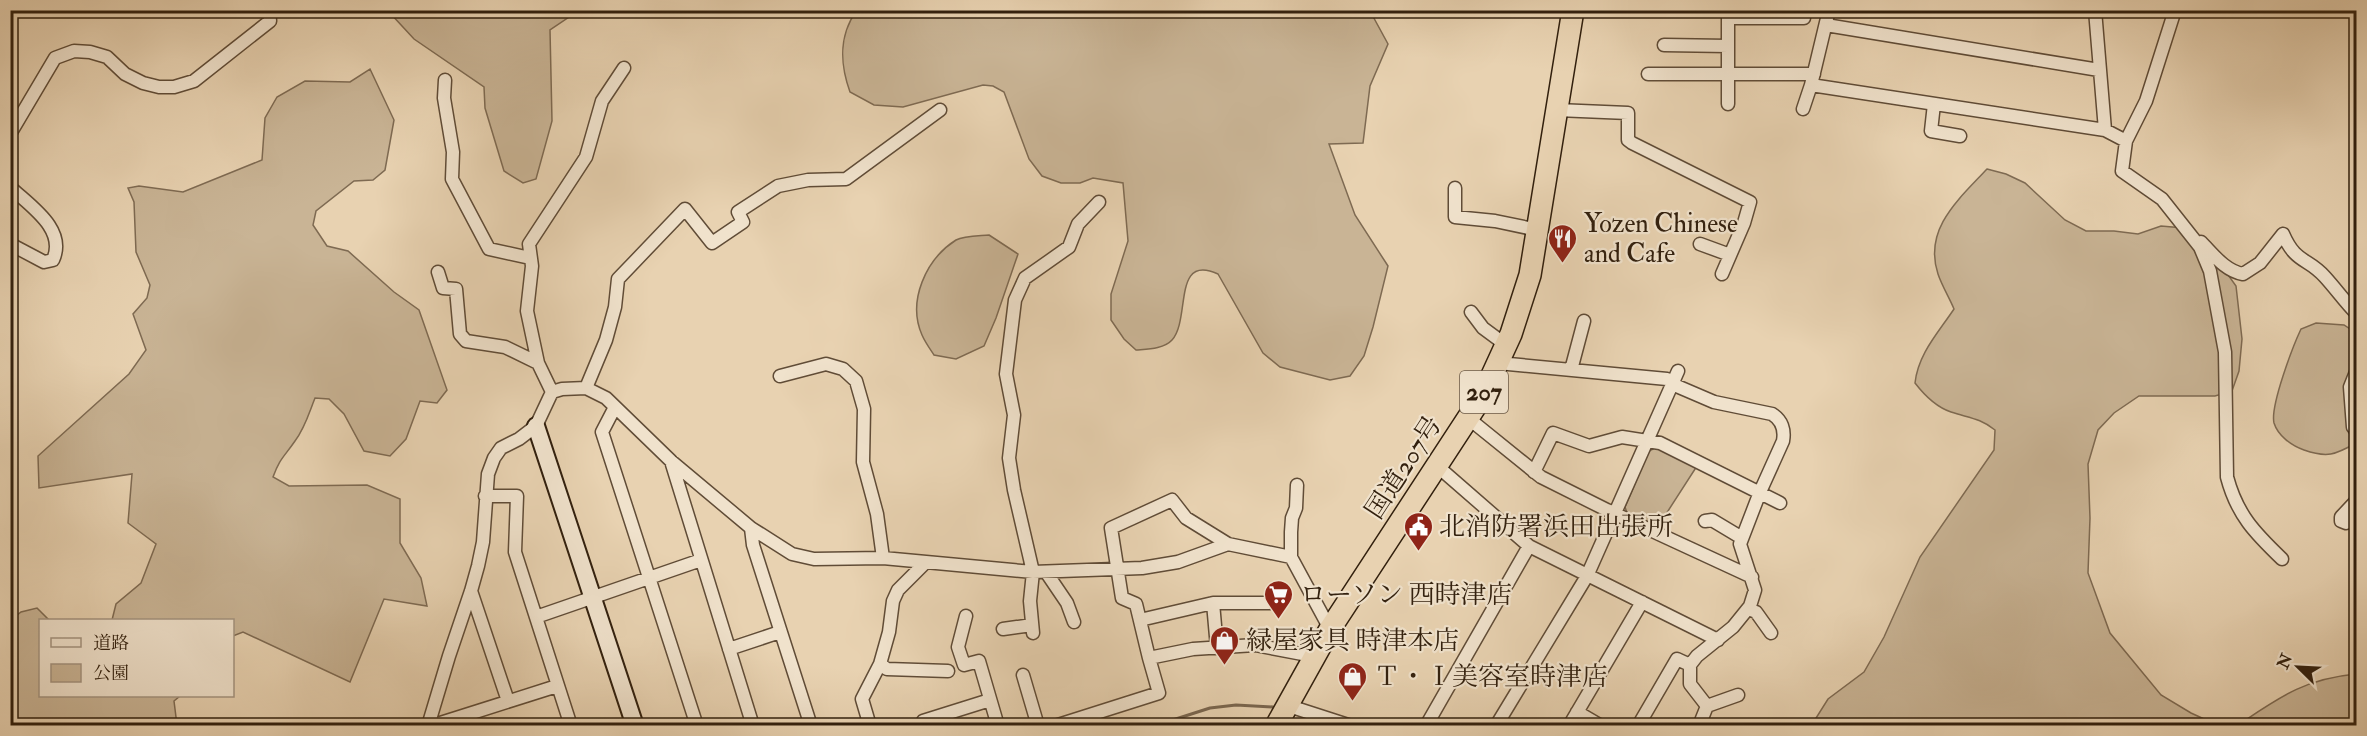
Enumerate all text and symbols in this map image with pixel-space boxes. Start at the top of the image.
place label: Yozen Chinese and Cafe [1584,208,1738,270]
restaurant icon: Yozen Chinese and Cafe [1547,222,1579,264]
road number: 207 [1460,371,1508,413]
street label: 国道207号 [1359,410,1449,525]
public building icon: 北消防署浜田出張所 [1402,510,1434,552]
place label: 北消防署浜田出張所 [1439,511,1673,543]
supermarket icon: ローソン 西時津店 [1263,578,1295,620]
place label: ローソン 西時津店 [1300,579,1512,611]
legend [39,619,234,697]
shop icon: 緑屋家具 時津本店 [1209,624,1241,666]
place label: 緑屋家具 時津本店 [1246,625,1459,657]
text: 道路 [93,632,129,655]
north arrow [2268,637,2328,697]
text: N [2273,650,2298,673]
shop icon: Ｔ・Ｉ美容室時津店 [1337,660,1369,702]
place label: Ｔ・Ｉ美容室時津店 [1374,661,1608,693]
text: 公園 [93,662,129,685]

